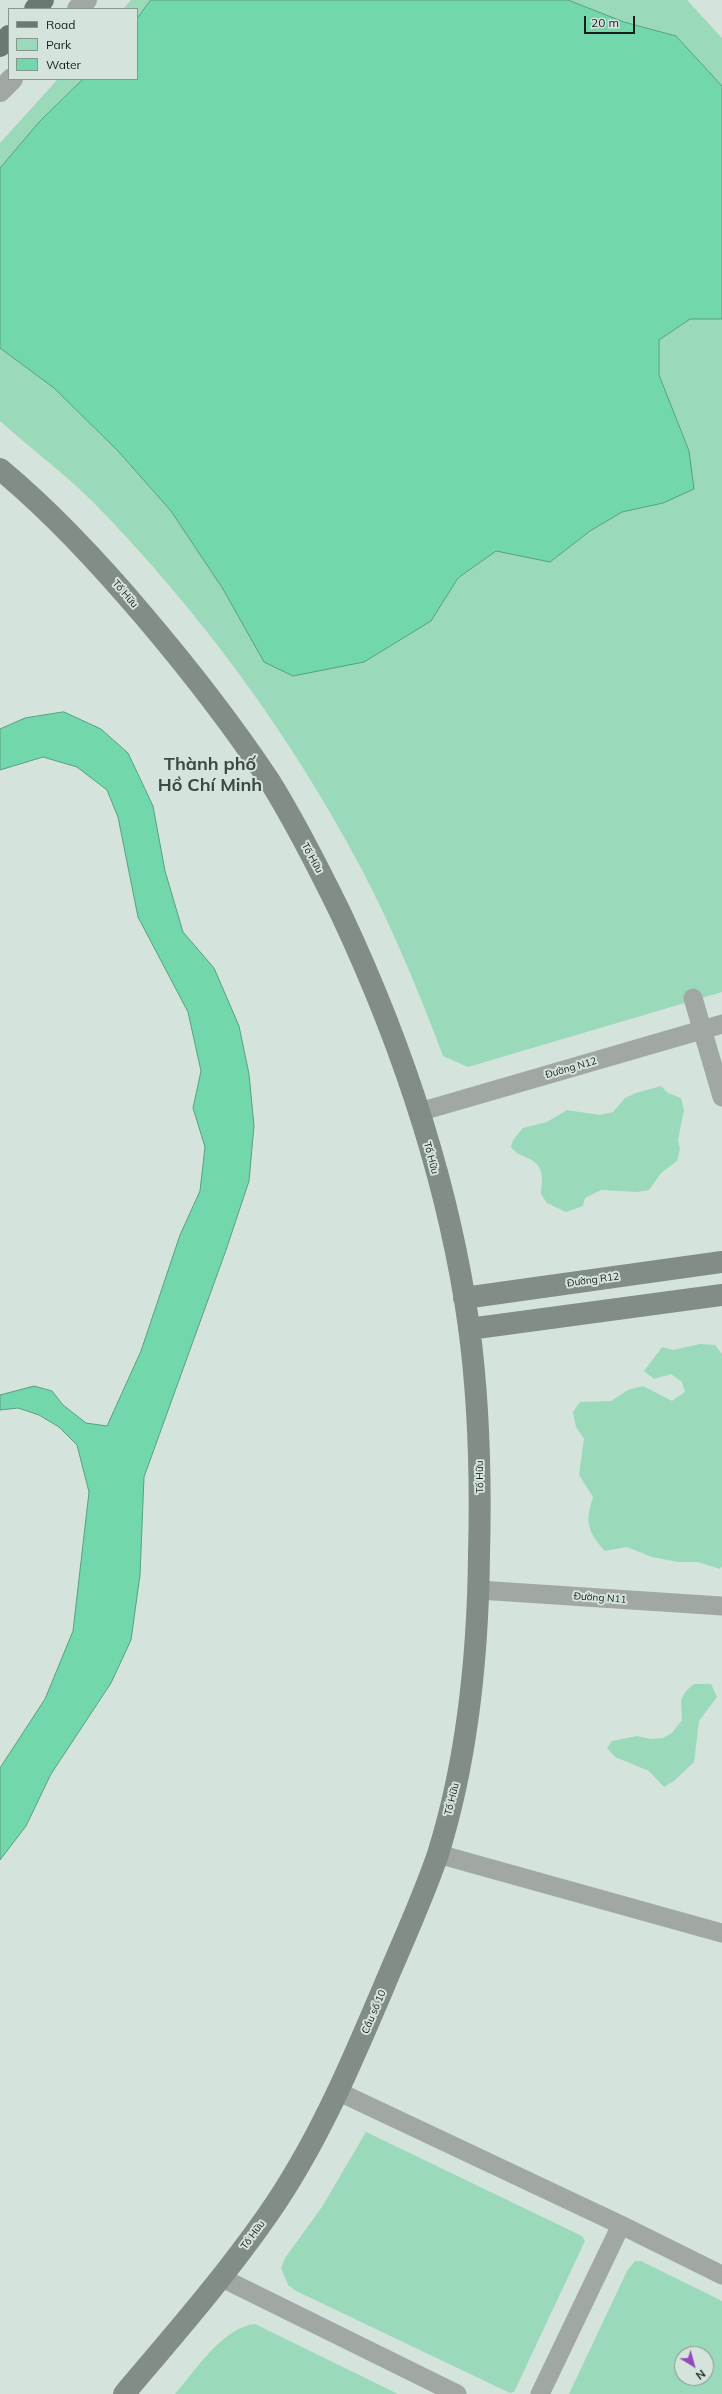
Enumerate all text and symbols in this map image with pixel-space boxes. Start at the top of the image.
legend [8,8,138,80]
scale bar [586,8,637,34]
text: 20 m [591,15,619,30]
text: Road [46,17,75,32]
text: Park [46,37,71,52]
text: Water [46,57,81,72]
street label: Tố Hữu [110,578,140,610]
district label: Thành phố Hồ Chí Minh [158,754,262,796]
street label: Tố Hữu [299,841,325,875]
street label: Đường N12 [544,1055,598,1081]
street label: Tố Hữu [421,1141,441,1175]
street label: Đường R12 [566,1270,620,1290]
street label: Tố Hữu [474,1460,486,1494]
street label: Đường N11 [573,1590,627,1606]
street label: Tố Hữu [442,1782,462,1816]
street label: Cầu số 10 [359,1988,389,2036]
street label: Tố Hữu [239,2218,267,2252]
north arrow [674,2346,714,2386]
text: N [693,2367,708,2383]

